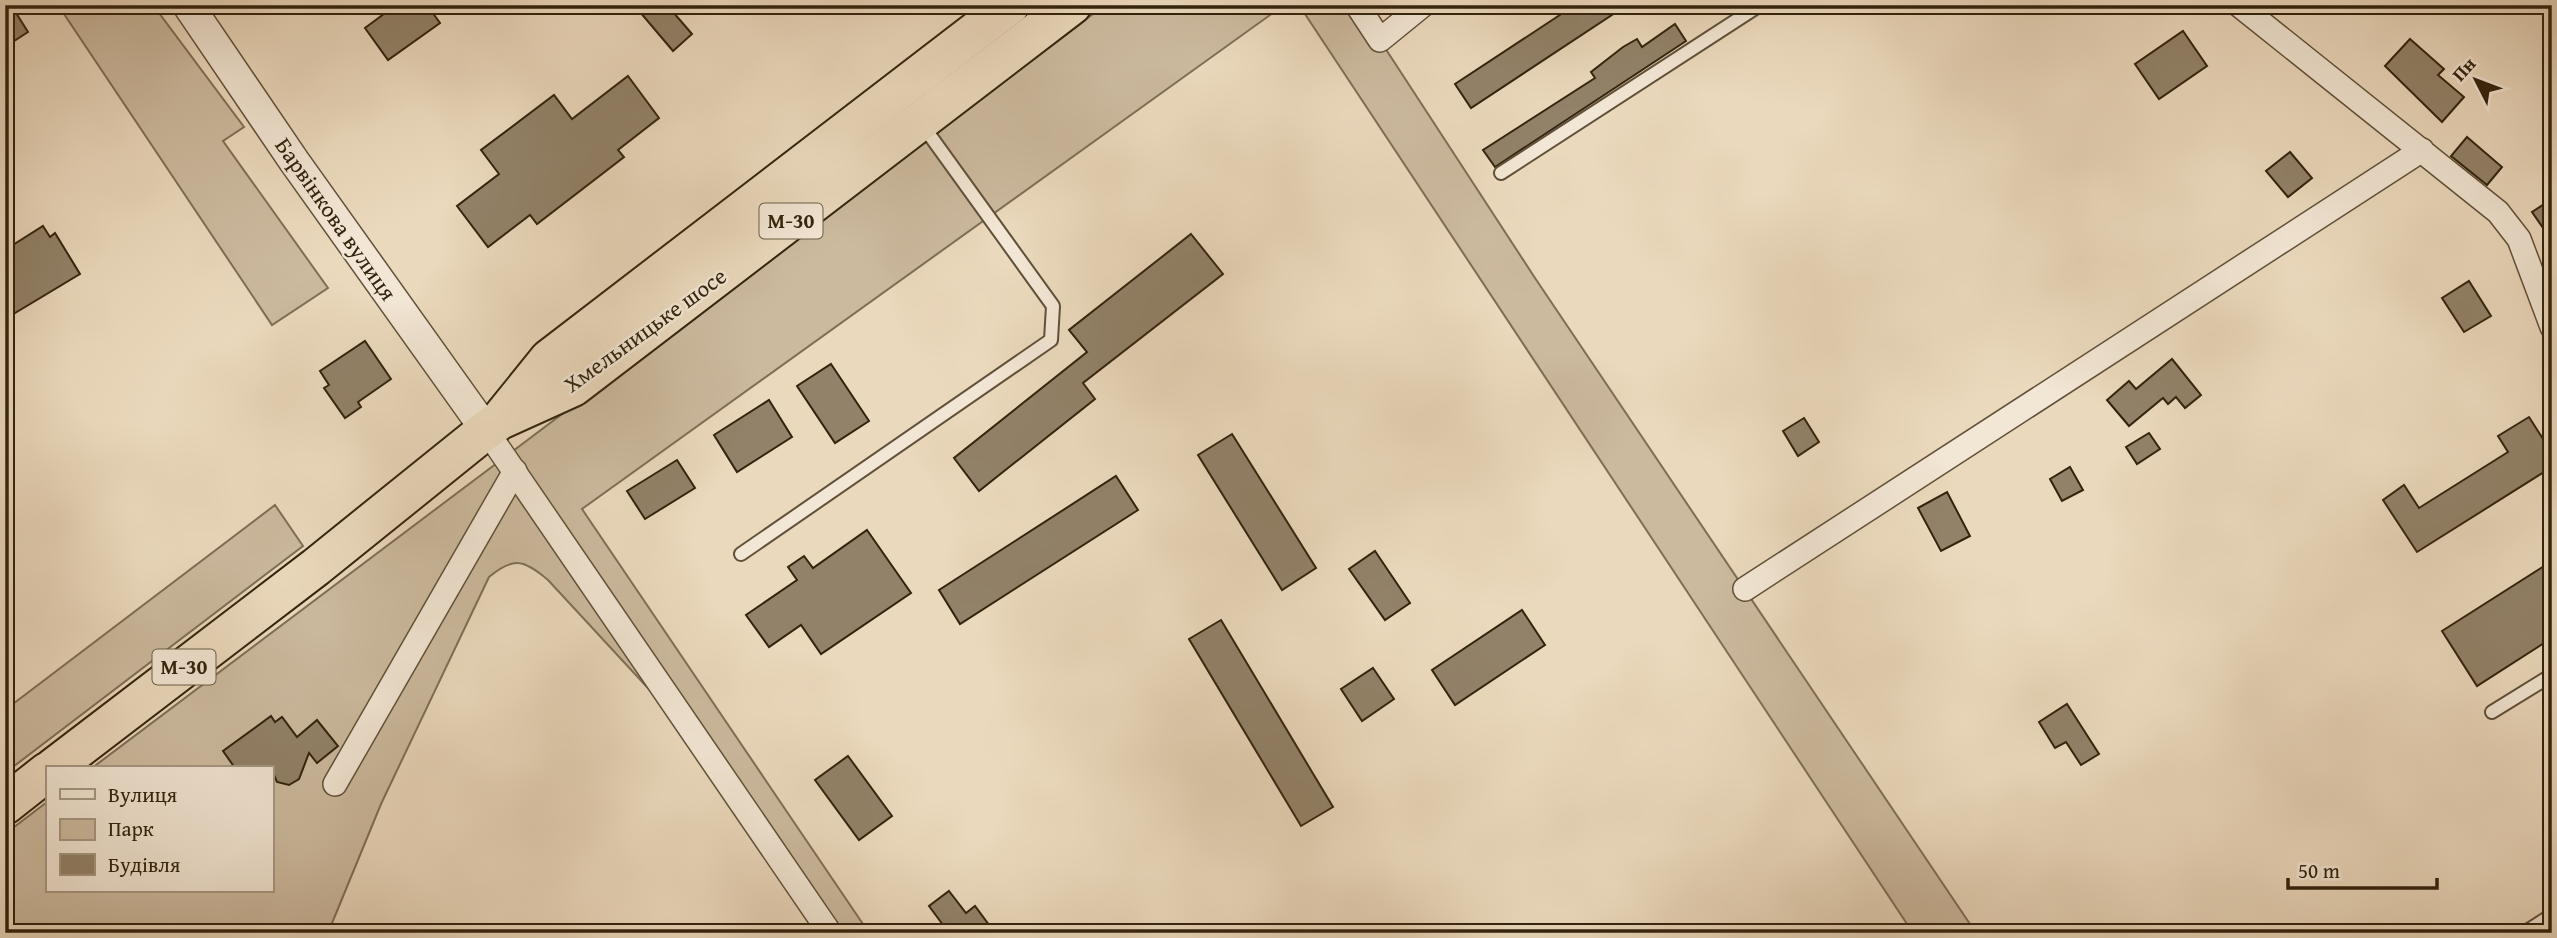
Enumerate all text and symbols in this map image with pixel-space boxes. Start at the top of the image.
north arrow [2442,46,2512,116]
text: Пн [2445,50,2482,87]
street label: Барвінкова вулиця [268,130,405,307]
road number: М-30 [760,204,822,238]
street label: Хмельницьке шосе [557,259,733,400]
road number: М-30 [152,650,216,684]
legend [46,766,273,892]
text: Вулиця [108,779,178,810]
text: Парк [108,813,154,844]
scale bar [2288,847,2436,891]
text: Будівля [108,849,181,880]
text: 50 m [2298,855,2340,886]

